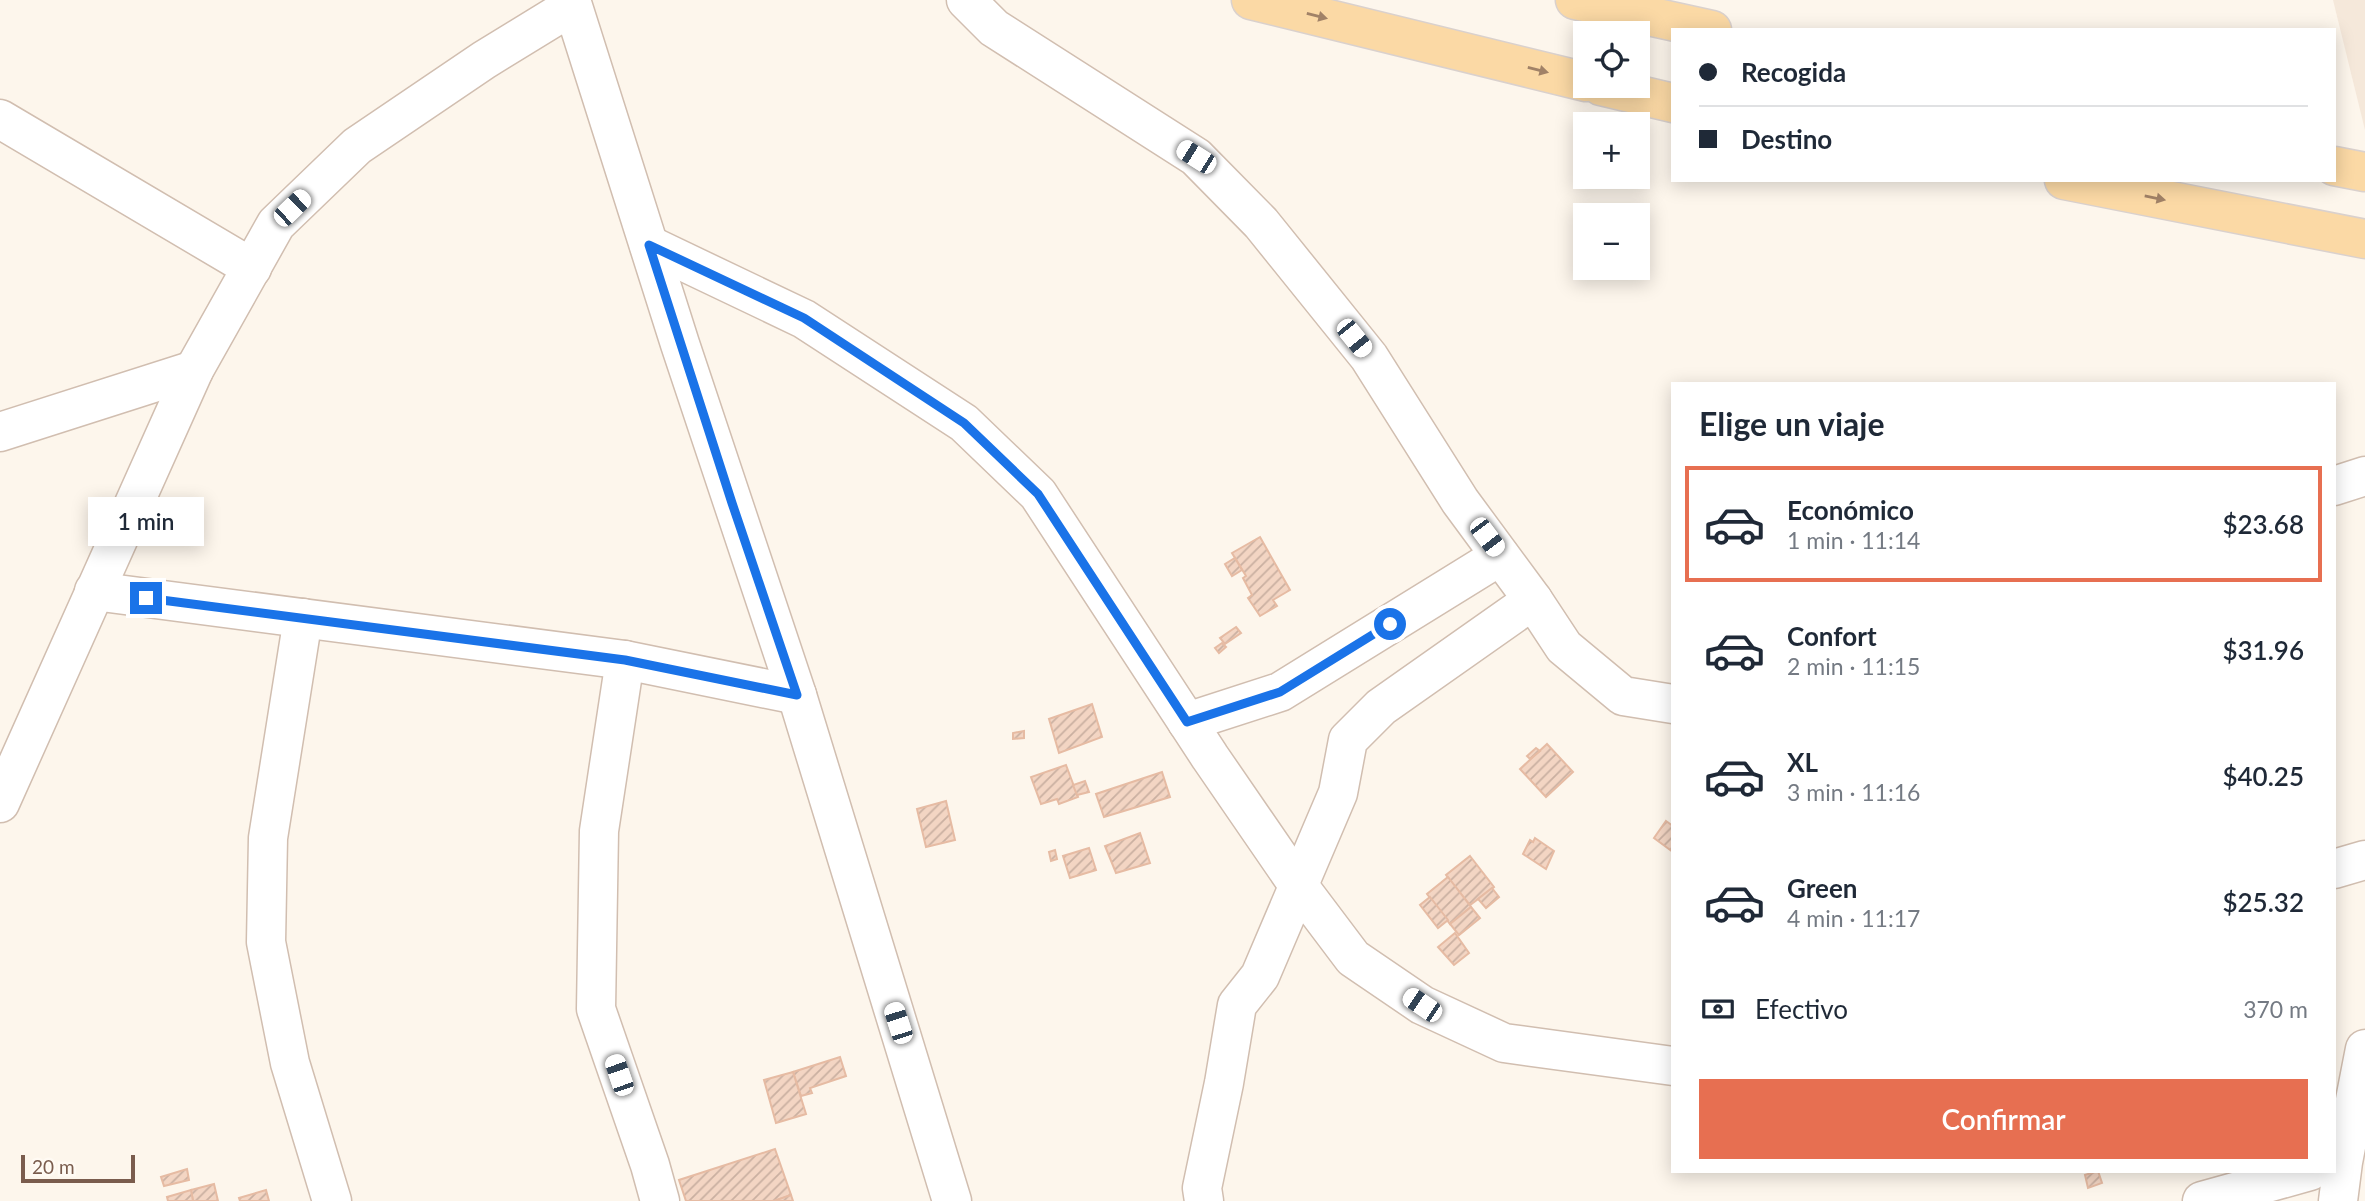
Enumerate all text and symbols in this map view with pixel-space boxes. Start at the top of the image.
one-way arrow [1306,11,1328,22]
map controls [1573,21,1650,280]
button: locate [1573,21,1650,98]
text: Recogida [1741,56,1846,88]
one-way arrow [1527,65,1549,76]
button: + [1573,112,1650,189]
text: Destino [1741,123,1832,155]
car [1173,137,1220,177]
car [270,186,315,230]
one-way arrow [2144,193,2166,204]
button: − [1573,203,1650,280]
car [1333,315,1376,361]
text: Elige un viaje [1699,404,1884,443]
icon: car [1703,493,1766,556]
text: Económico [1787,494,1914,526]
callout: 1 min [88,496,204,546]
text: 1 min [118,507,174,535]
text: $23.68 [2222,508,2304,540]
car [1466,514,1509,560]
text: 1 min · 11:14 [1787,526,1920,554]
route end [130,582,162,614]
route start [1374,608,1406,640]
icon: car [1703,619,1766,682]
text: Confort [1787,620,1877,652]
text: $31.96 [2222,634,2304,666]
text: 2 min · 11:15 [1787,652,1920,680]
icon: car [1703,745,1766,808]
text: XL [1787,746,1818,778]
text: $40.25 [2222,760,2304,792]
text: 3 min · 11:16 [1787,778,1920,806]
icon: car [1703,871,1766,934]
text: Green [1787,872,1857,904]
text: $25.32 [2222,886,2304,918]
text: 4 min · 11:17 [1787,904,1920,932]
car [1399,985,1446,1025]
icon: cash [1699,990,1737,1028]
text: Efectivo [1755,993,1848,1025]
text: 370 m [2243,995,2308,1023]
car [882,1000,915,1046]
car [603,1052,636,1098]
button: Confirmar [1699,1079,2308,1159]
scale bar [21,1152,135,1184]
text: 20 m [32,1155,75,1178]

